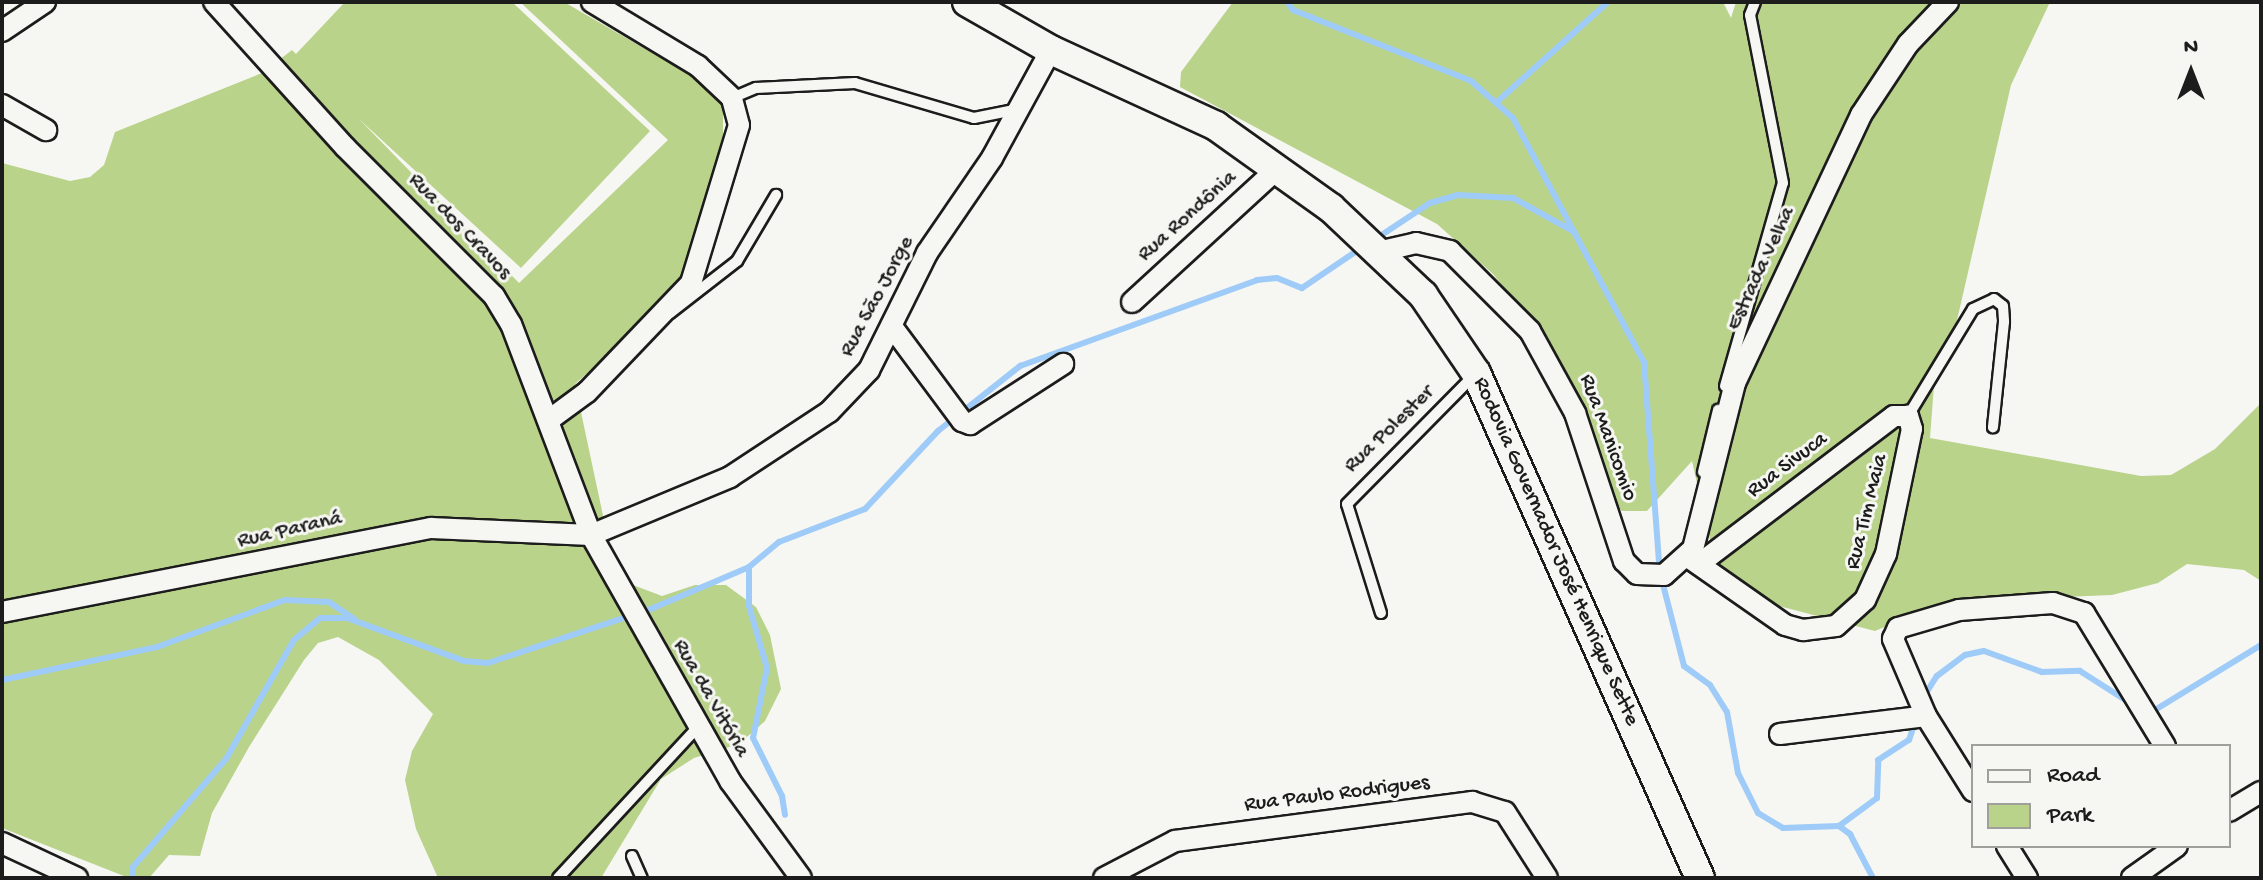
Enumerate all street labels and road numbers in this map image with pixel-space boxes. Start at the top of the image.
street label: Rua Rondônia [1133,166,1243,268]
street label: Rua dos Cravos [402,168,516,286]
street label: Estrada Velha [1722,203,1802,335]
street label: Rua São Jorge [835,232,921,362]
street label: Rua Manicomio [1572,371,1642,505]
street label: Rodovia Governador José Henrique Sette [1466,374,1644,730]
street label: Rua Polester [1339,380,1441,480]
street label: Rua Sivuca [1743,427,1833,505]
street label: Rua Tim Maia [1841,452,1895,572]
street label: Rua Paraná [235,506,345,556]
street label: Rua da Vitória [666,635,754,763]
street label: Rua Paulo Rodrigues [1243,771,1431,819]

